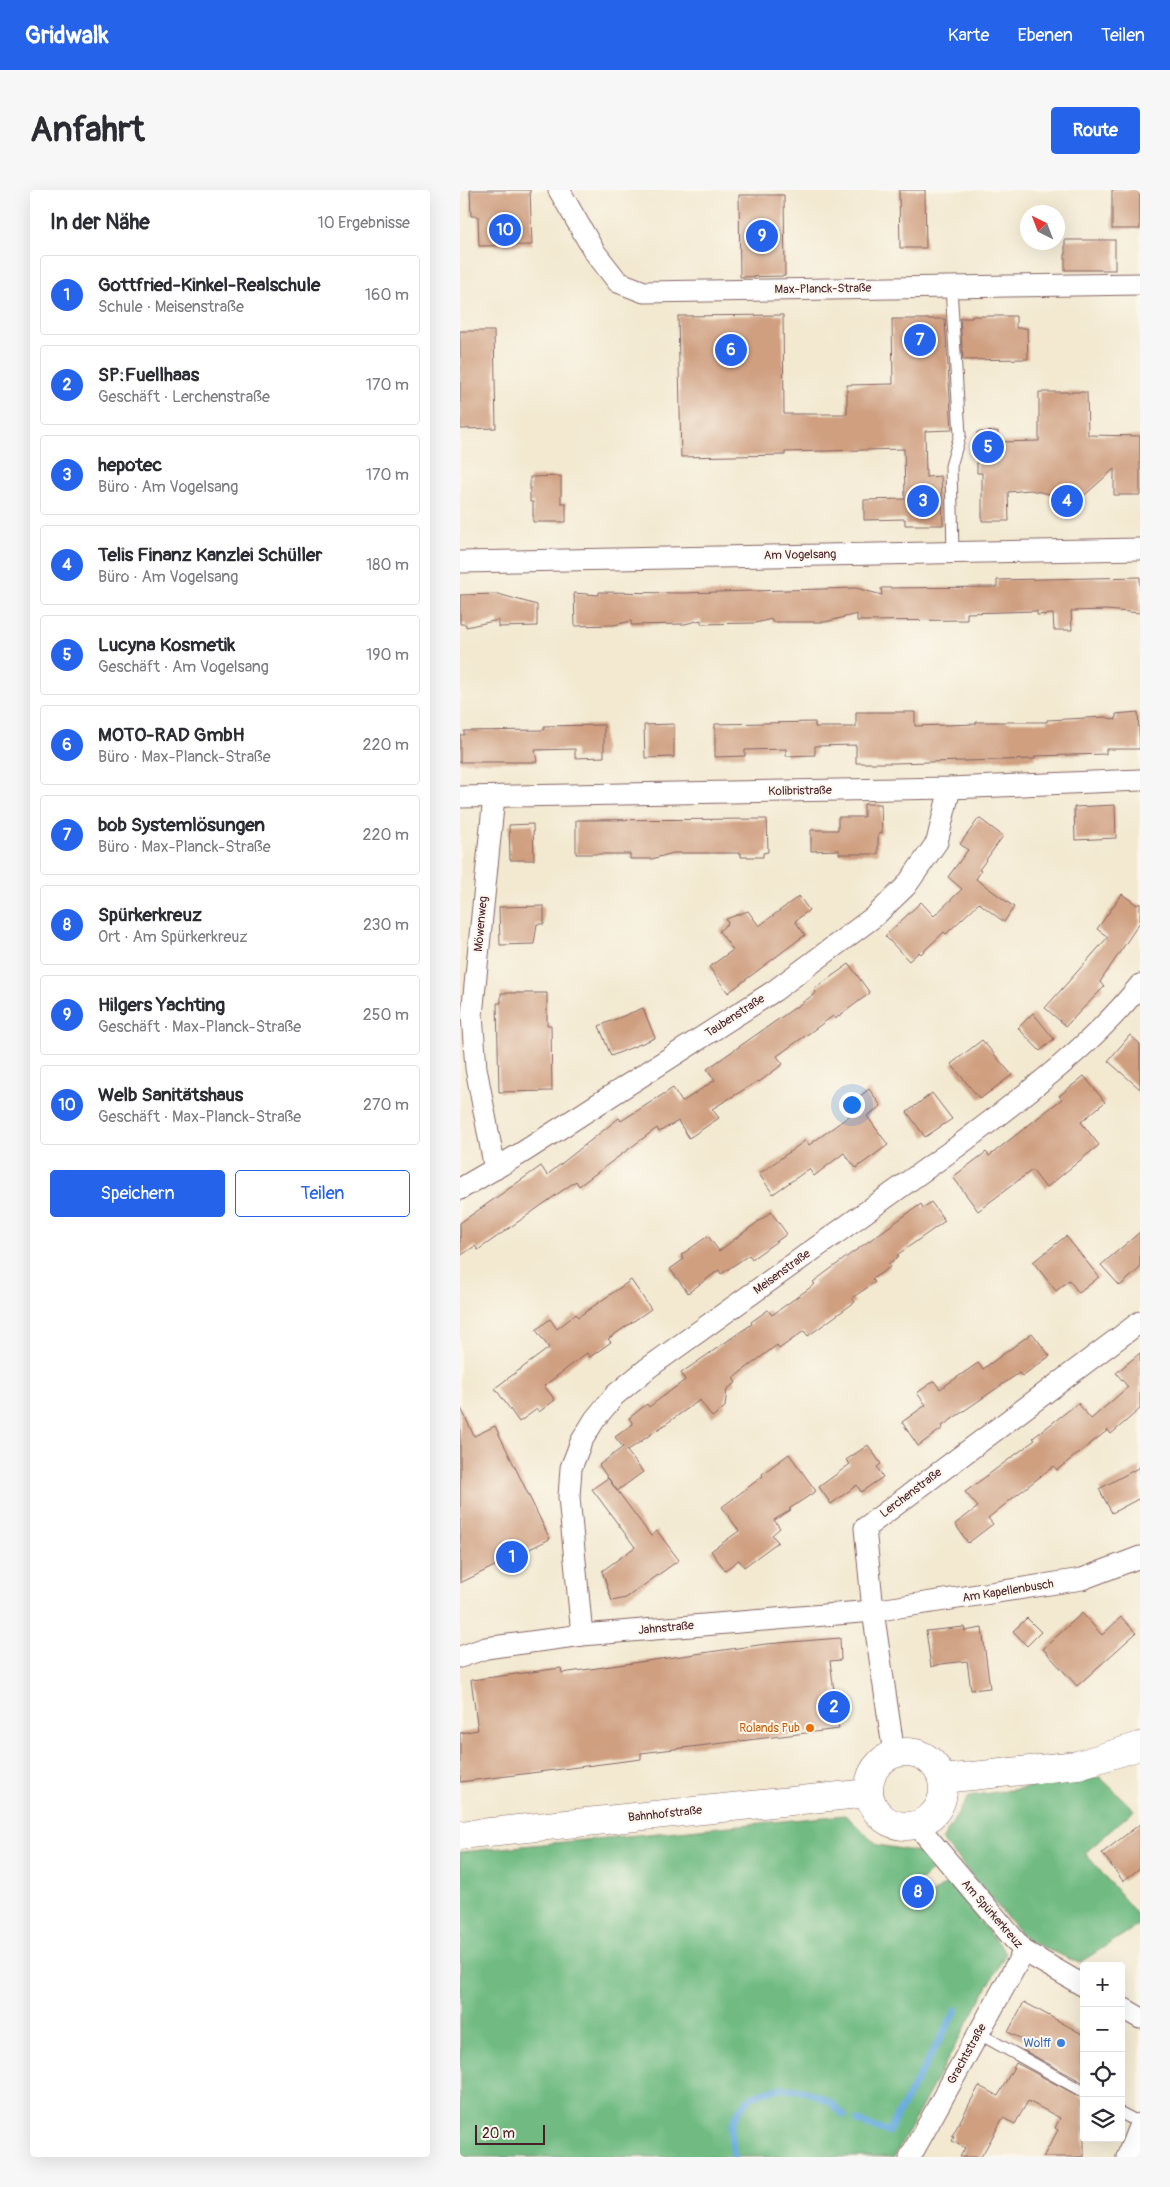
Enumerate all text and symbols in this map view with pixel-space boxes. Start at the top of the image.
text: Gridwalk [25,21,109,50]
text: Karte [948,24,989,47]
text: Ebenen [1017,24,1073,47]
text: Teilen [1101,24,1145,47]
button: Route [1051,107,1140,154]
text: Anfahrt [30,108,145,152]
north arrow [1020,205,1065,250]
text: In der Nähe [50,209,150,236]
pin: 10 [489,211,521,249]
text: 10 Ergebnisse [317,213,410,233]
pin: 9 [746,217,778,255]
text: Gottfried-Kinkel-Realschule [98,273,320,297]
street label: Max-Planck-Straße [774,281,872,297]
text: 1 [64,285,70,305]
text: 160 m [365,285,409,305]
text: Schule · Meisenstraße [98,297,244,317]
pin: 7 [904,321,936,359]
pin: 6 [715,331,747,369]
text: SP:Fuellhaas [98,363,199,387]
text: 2 [63,375,71,395]
text: 170 m [366,375,409,395]
text: Geschäft · Lerchenstraße [98,387,270,407]
pin: 5 [972,428,1004,466]
text: hepotec [98,453,162,477]
text: 3 [63,465,71,485]
text: 170 m [366,465,409,485]
text: Büro · Am Vogelsang [98,477,238,497]
pin: 3 [907,482,939,520]
pin: 4 [1051,482,1083,520]
text: Telis Finanz Kanzlei Schüller [98,543,322,567]
street label: Am Vogelsang [764,547,836,563]
text: 4 [62,555,72,575]
text: 180 m [366,555,409,575]
text: Büro · Am Vogelsang [98,567,238,587]
text: Lucyna Kosmetik [98,633,235,657]
text: 5 [63,645,71,665]
text: 190 m [366,645,409,665]
text: Geschäft · Am Vogelsang [98,657,269,677]
text: MOTO-RAD GmbH [98,723,245,747]
text: 6 [62,735,72,755]
text: 220 m [363,735,409,755]
text: Büro · Max-Planck-Straße [98,747,271,767]
street label: Kolibristraße [768,783,832,799]
text: bob Systemlösungen [98,813,265,837]
text: 7 [63,825,71,845]
text: 220 m [363,825,409,845]
text: Büro · Max-Planck-Straße [98,837,271,857]
street label: Möwenweg [471,896,491,952]
text: Spürkerkreuz [98,903,202,927]
text: 8 [63,915,71,935]
text: 230 m [363,915,409,935]
text: Ort · Am Spürkerkreuz [98,927,248,947]
street label: Taubenstraße [702,991,768,1041]
text: Hilgers Yachting [98,993,225,1017]
text: 9 [63,1005,71,1025]
text: 250 m [363,1005,409,1025]
text: Geschäft · Max-Planck-Straße [98,1017,301,1037]
text: Welb Sanitätshaus [98,1083,243,1107]
your location [839,1092,865,1118]
text: 10 [58,1095,76,1115]
text: 270 m [363,1095,409,1115]
text: Geschäft · Max-Planck-Straße [98,1107,301,1127]
button: Speichern [50,1170,225,1217]
button: Teilen [235,1170,410,1217]
street label: Meisenstraße [751,1246,813,1298]
street label: Lerchenstraße [877,1465,945,1521]
pin: 1 [496,1538,528,1576]
street label: Am Kapellenbusch [961,1576,1055,1606]
street label: Jahnstraße [637,1618,695,1638]
pin: 2 [818,1688,850,1726]
place label: Rolands Pub [739,1721,800,1736]
marker: Rolands Pub [804,1722,816,1734]
street label: Bahnhofstraße [627,1803,703,1825]
pin: 8 [902,1873,934,1911]
street label: Am Spürkerkreuz [958,1876,1026,1952]
map controls [1080,1962,1125,2142]
button: + [1080,1962,1125,2007]
button: − [1080,2007,1125,2052]
street label: Grachtstraße [944,2021,990,2087]
place label: Wolff [1024,2036,1051,2051]
marker: Wolff [1055,2037,1067,2049]
button: locate [1080,2052,1125,2097]
button: layers [1080,2097,1125,2142]
scale bar [475,2122,545,2145]
text: 20 m [482,2125,515,2142]

